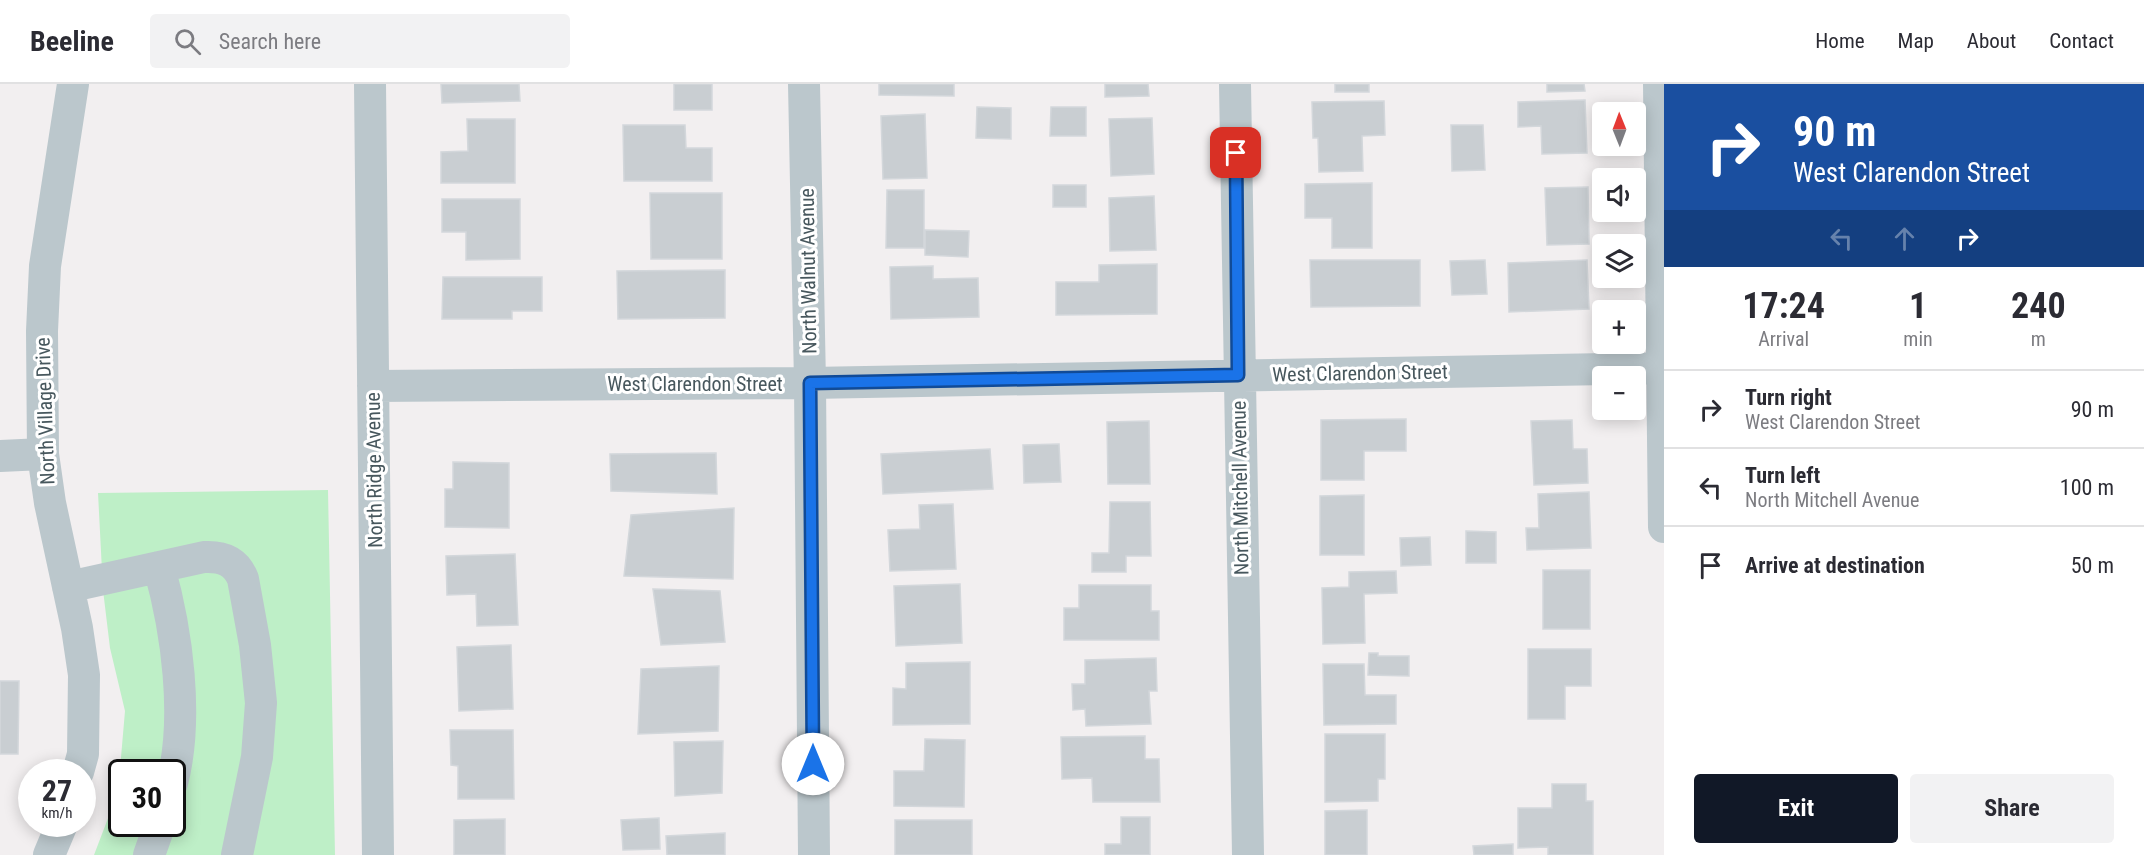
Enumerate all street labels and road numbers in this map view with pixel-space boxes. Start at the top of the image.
street label: North Walnut Avenue [795,188,821,354]
street label: North Village Drive [30,337,60,485]
street label: West Clarendon Street [1272,359,1448,387]
street label: West Clarendon Street [607,372,783,396]
street label: North Ridge Avenue [361,392,387,548]
street label: North Mitchell Avenue [1226,401,1254,575]

